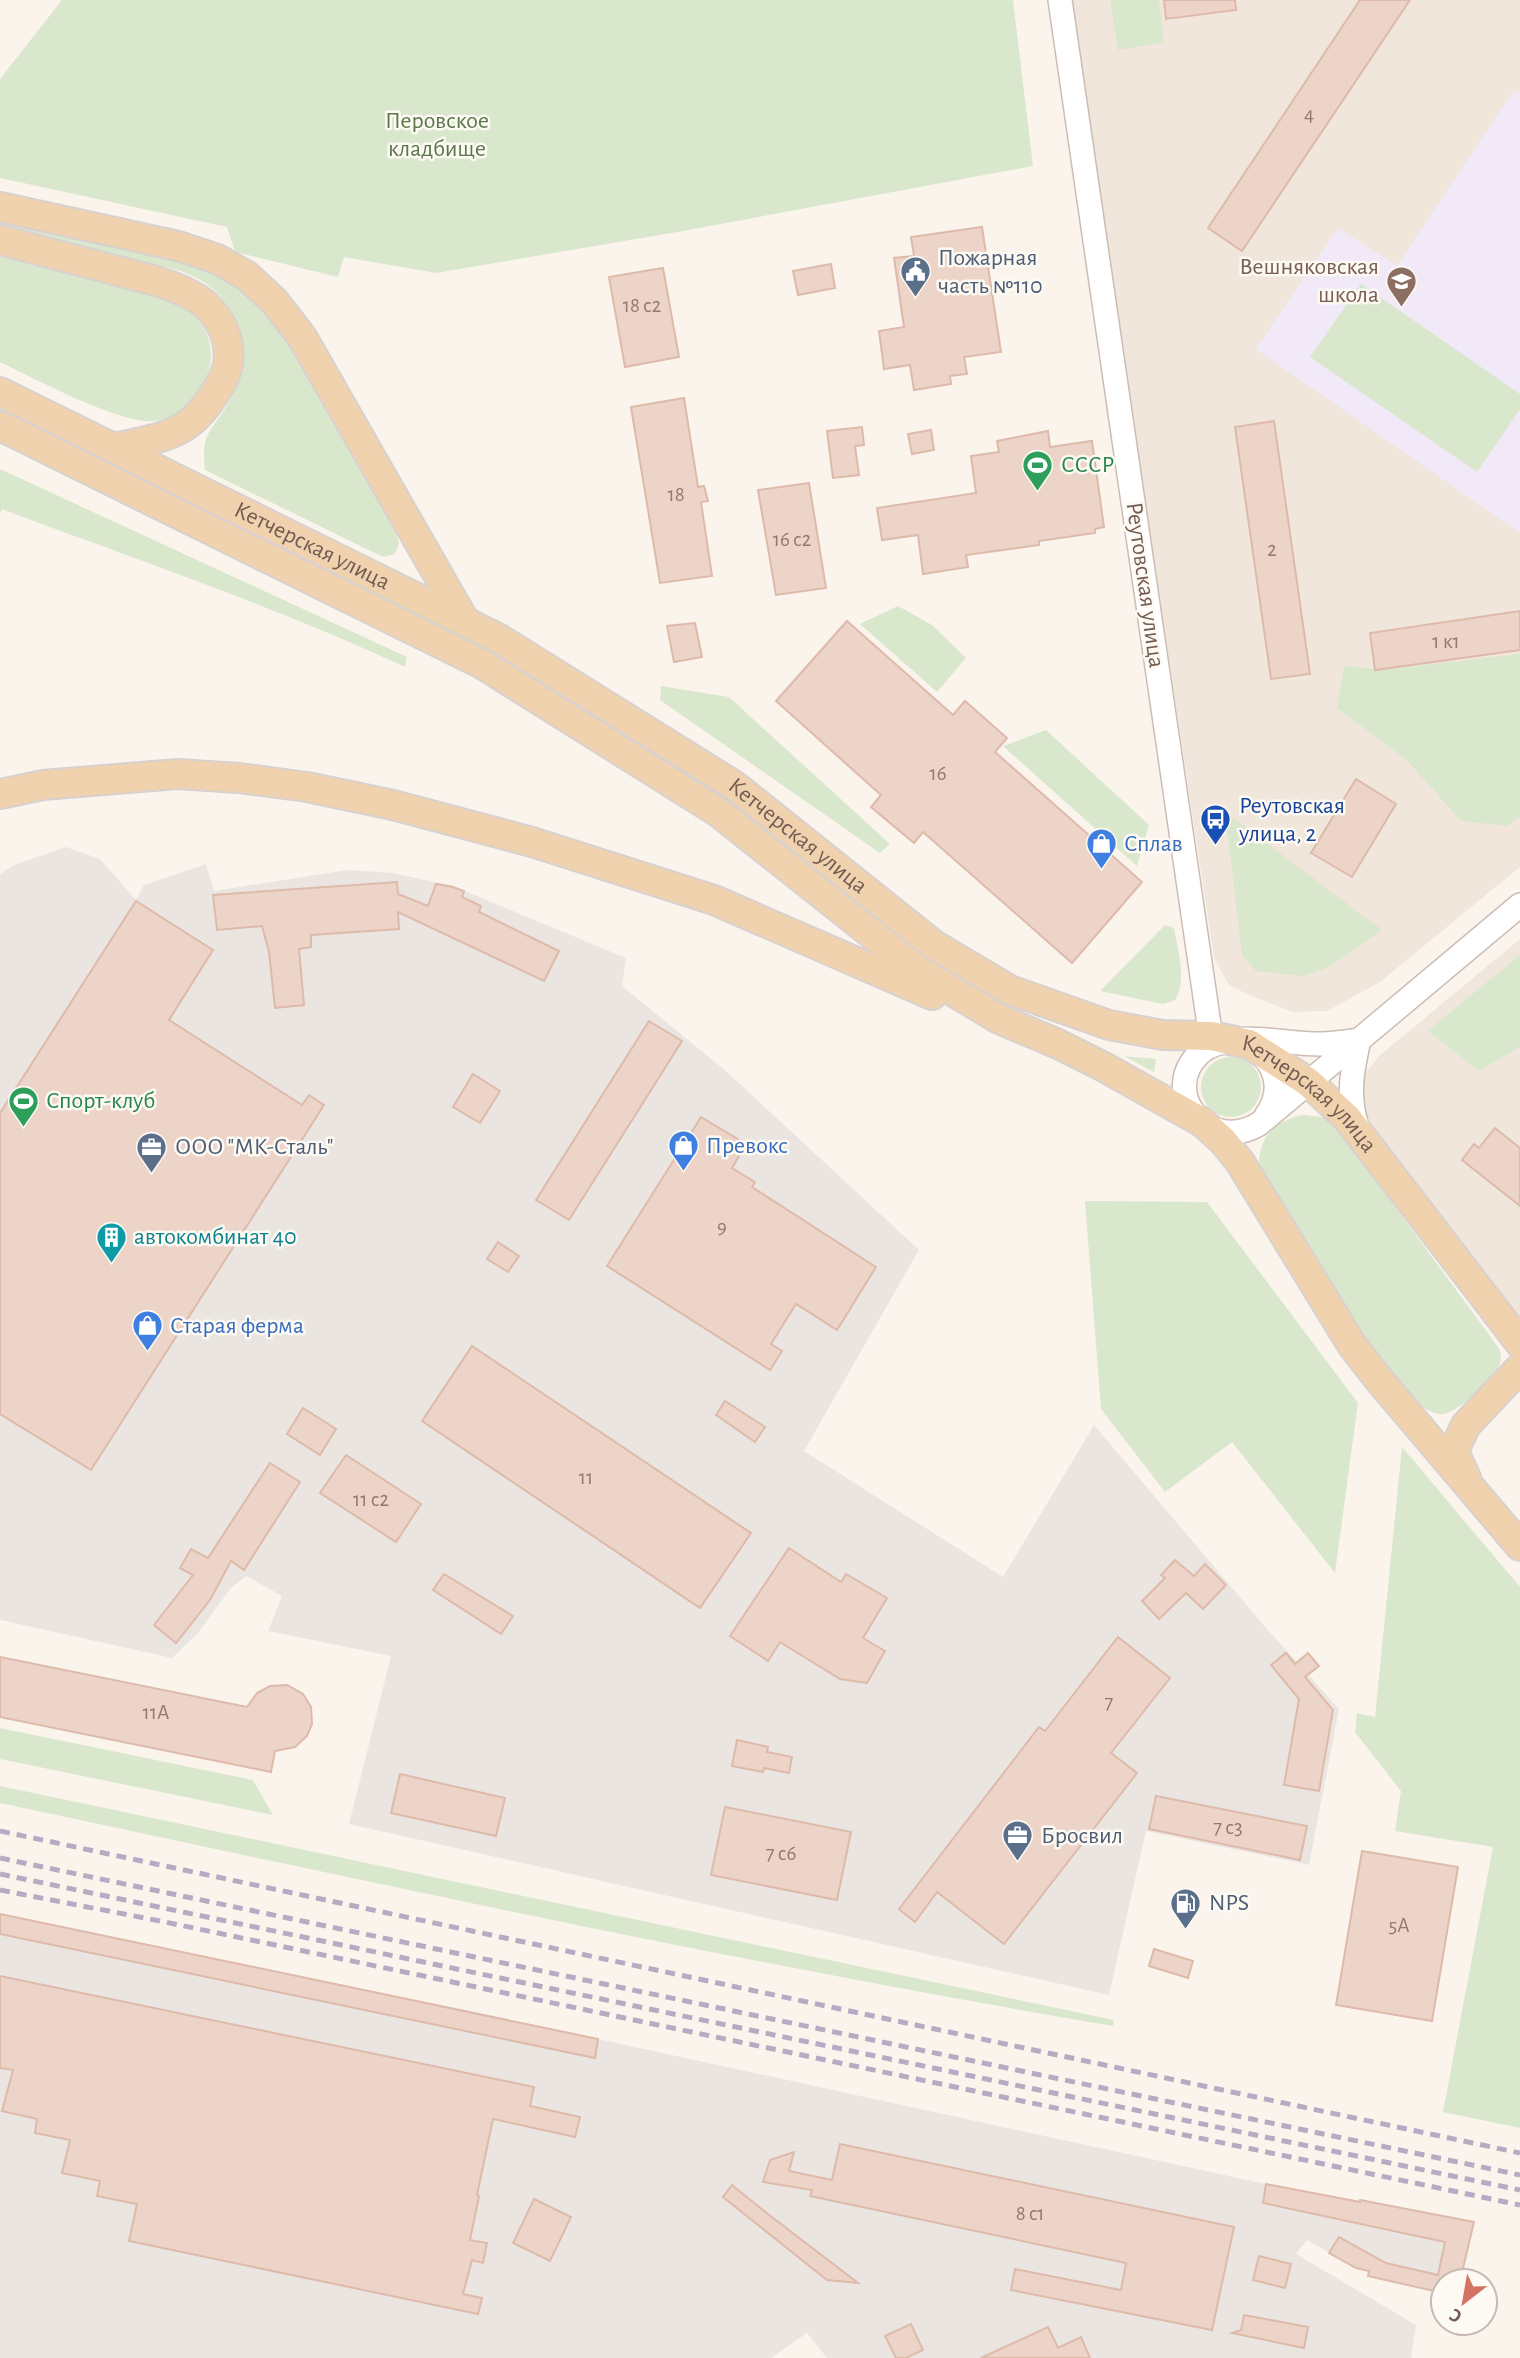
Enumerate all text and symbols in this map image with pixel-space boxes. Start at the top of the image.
house number: 4 [1304,104,1314,125]
park label: Перовское кладбище [385,109,489,161]
place label: Пожарная часть №110 [938,246,1043,298]
public building icon: Пожарная часть №110 [898,255,932,299]
place label: Вешняковская школа [1239,255,1379,307]
school or university icon: Вешняковская школа [1385,264,1419,308]
house number: 18 с2 [623,295,661,316]
sports icon: СССР [1021,448,1055,492]
place label: СССР [1061,453,1114,477]
house number: 18 [667,484,685,505]
street label: Кетчерская улица [230,498,394,595]
street label: Реутовская улица [1121,501,1169,669]
house number: 16 с2 [773,529,811,550]
house number: 2 [1267,539,1277,560]
house number: 1 к1 [1432,631,1460,652]
house number: 16 [929,763,947,784]
street label: Кетчерская улица [724,773,872,899]
place label: Реутовская улица, 2 [1238,794,1345,846]
bus stop icon: Реутовская улица, 2 [1199,803,1233,847]
shop icon: Сплав [1084,827,1118,871]
place label: Сплав [1124,832,1183,856]
street label: Кетчерская улица [1240,1031,1381,1157]
sports icon: Спорт-клуб [6,1084,40,1128]
place label: Спорт-клуб [46,1089,155,1113]
shop icon: Превокс [666,1129,700,1173]
office icon: ООО "МК-Сталь" [135,1130,169,1174]
place label: Превокс [706,1134,788,1158]
place label: ООО "МК-Сталь" [175,1135,333,1159]
house number: 9 [717,1216,727,1237]
building icon: автокомбинат 40 [94,1220,128,1264]
place label: автокомбинат 40 [134,1225,297,1249]
shop icon: Старая ферма [130,1309,164,1353]
place label: Старая ферма [170,1314,304,1338]
house number: 11 [579,1467,593,1488]
house number: 11 с2 [353,1489,389,1510]
house number: 7 [1105,1692,1114,1713]
house number: 11А [143,1702,169,1723]
house number: 7 с3 [1213,1817,1243,1838]
office icon: Бросвил [1001,1819,1035,1863]
place label: Бросвил [1041,1824,1123,1848]
house number: 7 с6 [766,1843,796,1864]
fuel station icon: NPS [1169,1886,1203,1930]
place label: NPS [1209,1891,1249,1915]
house number: 5А [1388,1915,1410,1936]
house number: 8 c1 [1016,2203,1044,2224]
north arrow [1429,2267,1499,2337]
text: С [1447,2304,1465,2326]

